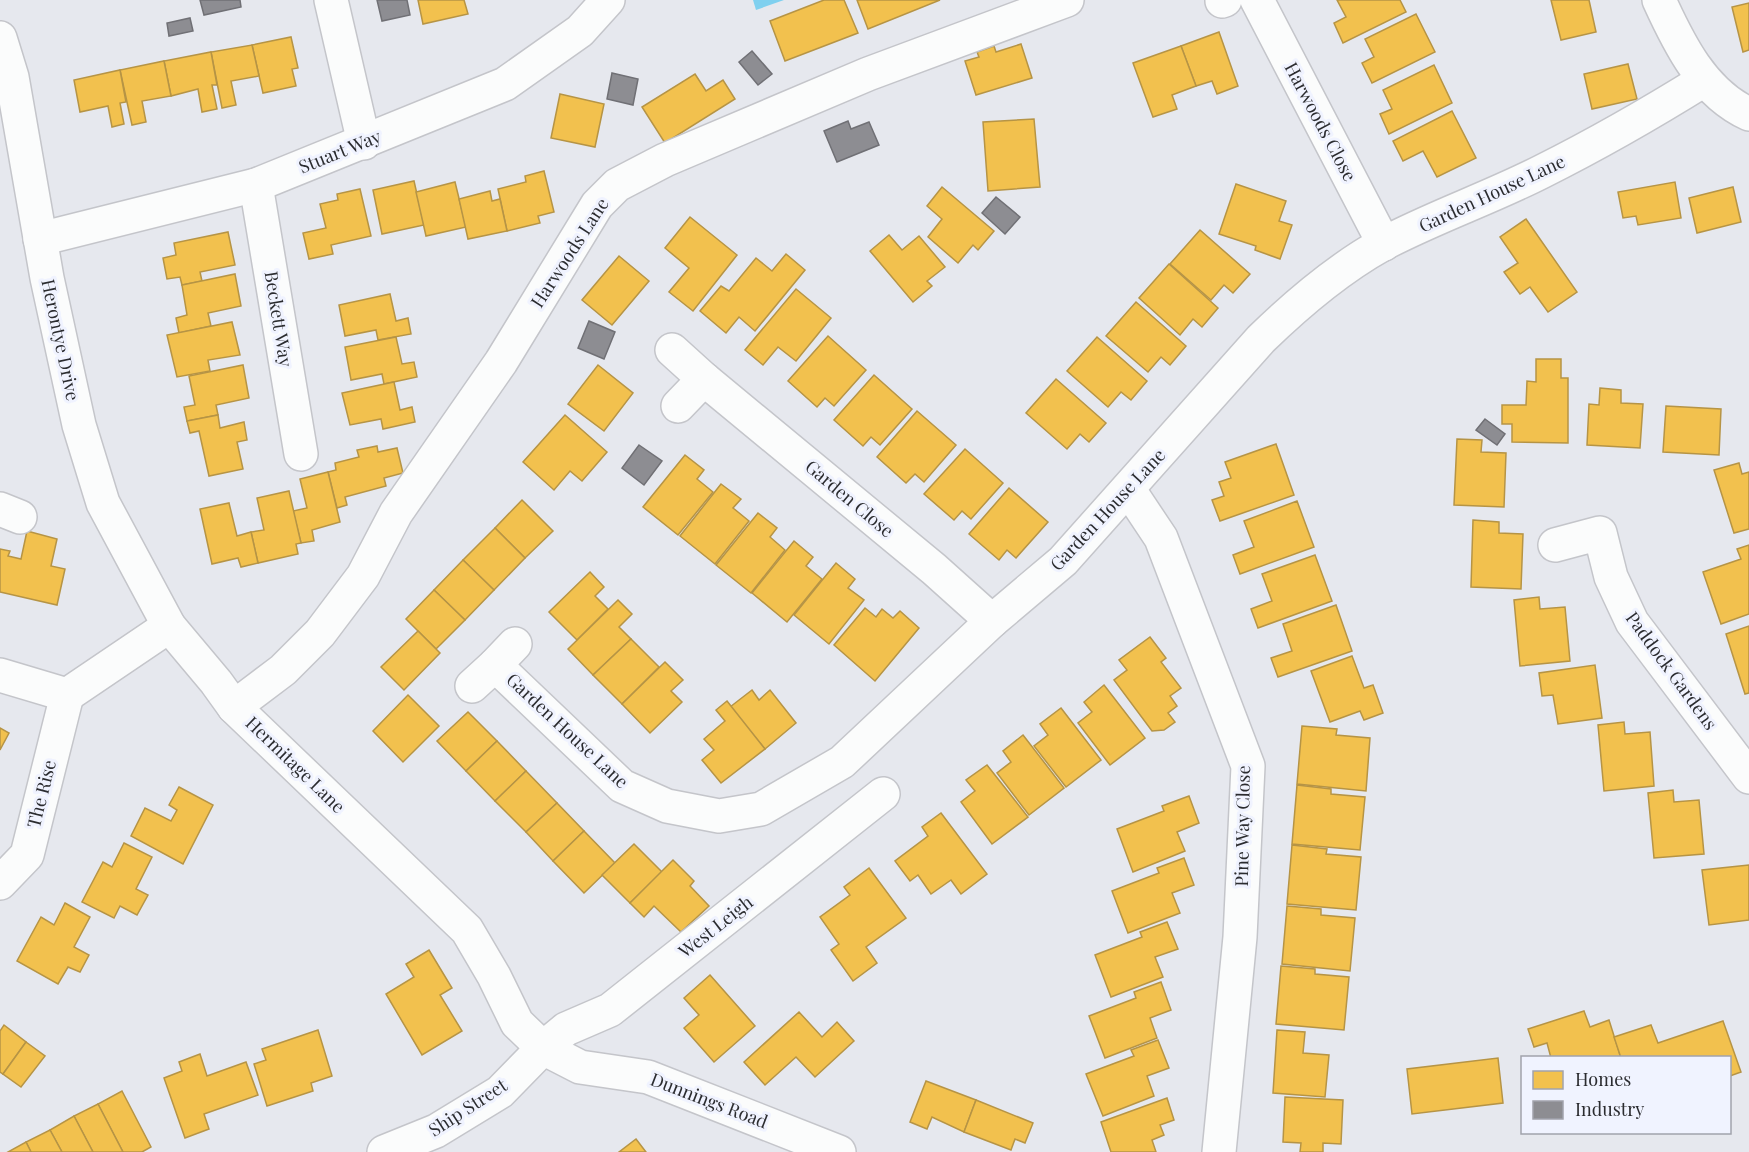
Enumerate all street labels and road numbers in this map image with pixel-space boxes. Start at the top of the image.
street label: Harwoods Close [1279,58,1362,185]
street label: Stuart Way [295,124,384,178]
street label: Garden House Lane [1415,149,1569,237]
street label: Harwoods Lane [525,193,614,312]
street label: Beckett Way [260,269,298,368]
street label: Herontye Drive [36,277,86,403]
street label: Garden House Lane [1044,443,1170,576]
street label: Garden Close [800,454,899,542]
street label: Paddock Gardens [1621,606,1723,734]
street label: Garden House Lane [501,667,634,793]
street label: Hermitage Lane [241,711,351,818]
street label: The Rise [21,757,61,830]
street label: Pine Way Close [1229,765,1255,887]
street label: West Leigh [673,889,758,963]
street label: Dunnings Road [647,1067,772,1134]
street label: Ship Street [424,1073,512,1141]

